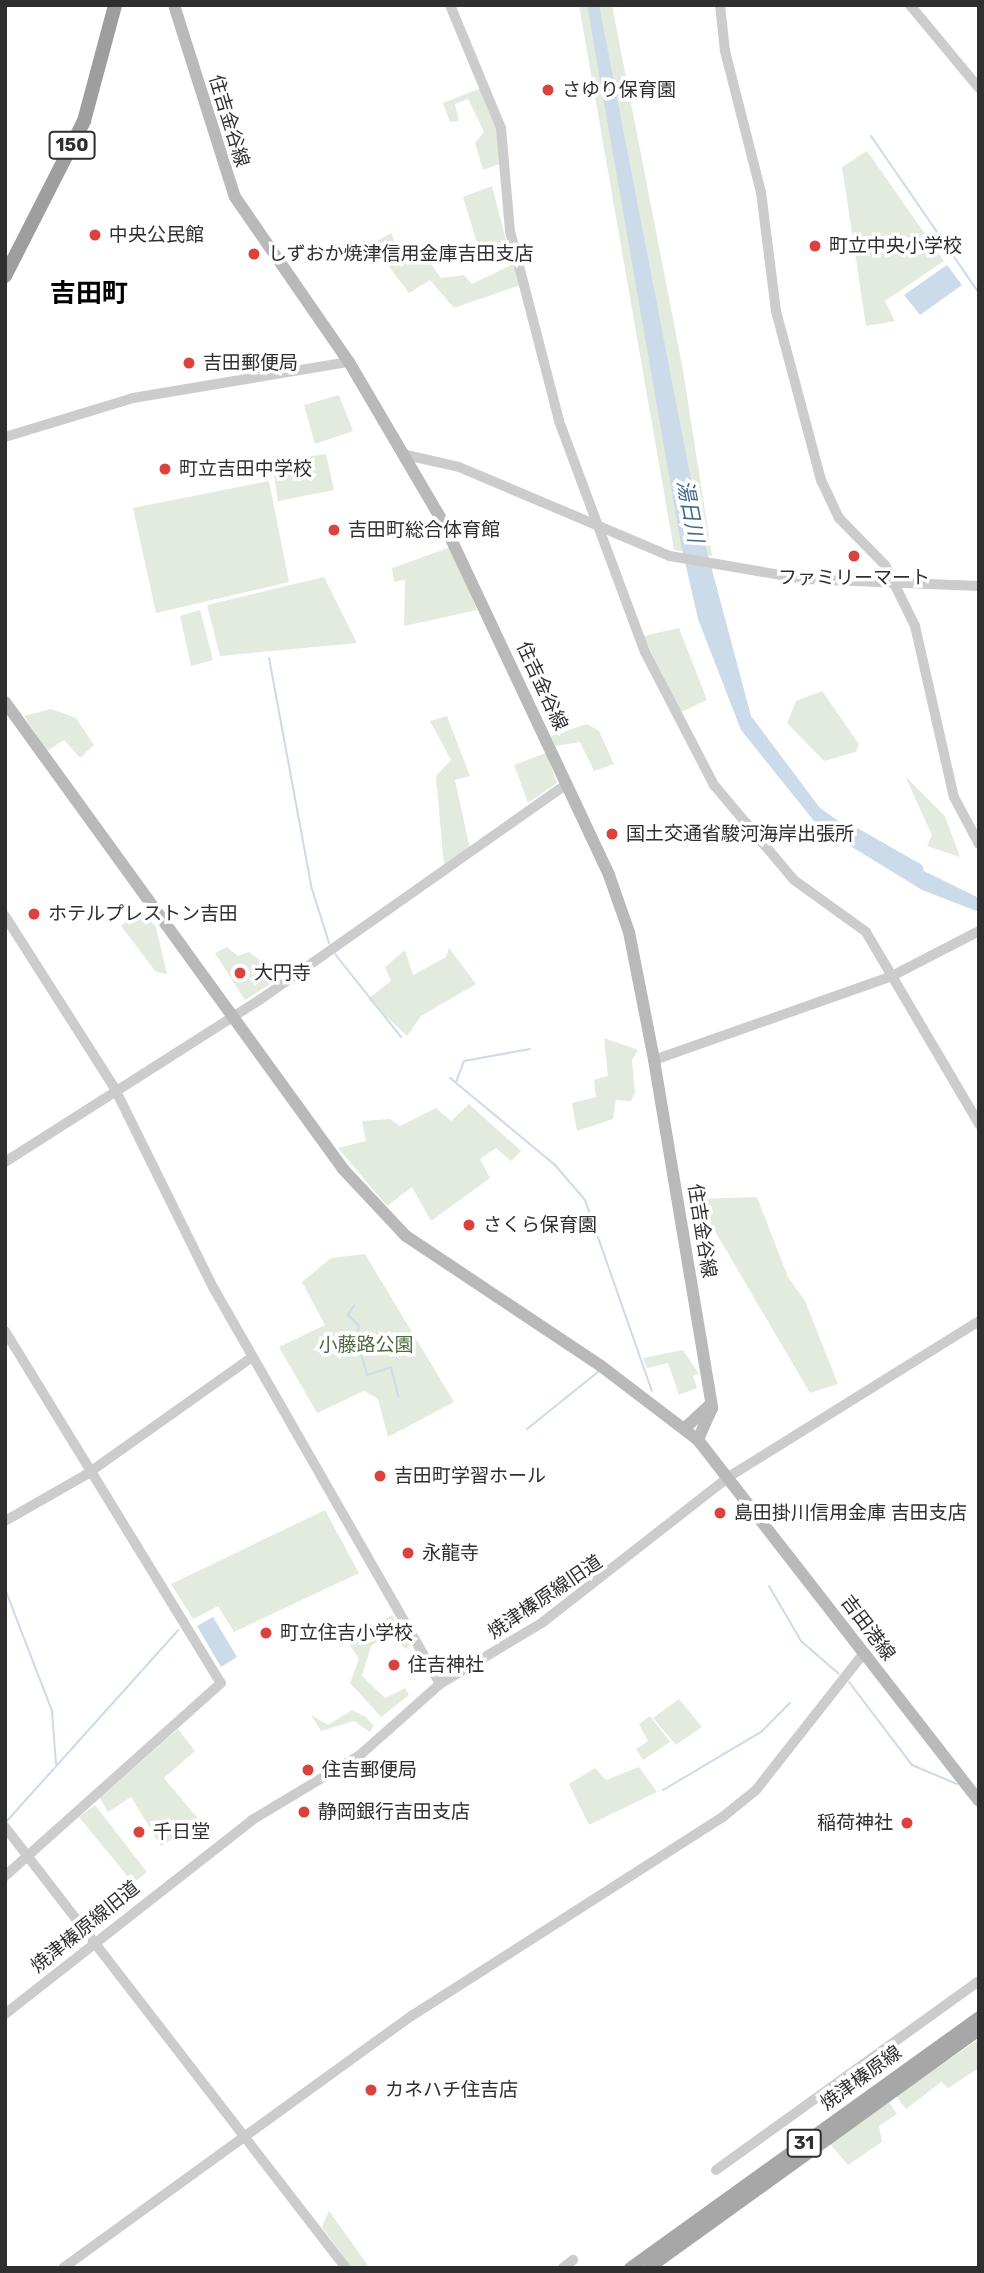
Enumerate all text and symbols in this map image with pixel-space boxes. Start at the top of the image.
street label: 住吉金谷線 [204,72,254,170]
place label: さゆり保育園 [562,79,676,101]
marker: さゆり保育園 [540,82,556,98]
road number: 150 [48,130,96,160]
place label: 中央公民館 [109,224,204,246]
marker: 中央公民館 [87,227,103,243]
place label: 町立中央小学校 [829,235,962,257]
marker: 町立中央小学校 [807,238,823,254]
place label: しずおか焼津信用金庫吉田支店 [268,243,534,265]
marker: しずおか焼津信用金庫吉田支店 [246,246,262,262]
district label: 吉田町 [50,278,128,310]
place label: 吉田郵便局 [203,352,298,374]
marker: 吉田郵便局 [181,355,197,371]
place label: 町立吉田中学校 [179,458,312,480]
marker: 町立吉田中学校 [157,461,173,477]
water label: 湯日川 [672,478,708,544]
place label: 吉田町総合体育館 [348,519,500,541]
marker: 吉田町総合体育館 [326,522,342,538]
marker: ファミリーマート [846,548,862,564]
place label: ファミリーマート [778,567,930,589]
street label: 住吉金谷線 [512,638,572,734]
place label: 国土交通省駿河海岸出張所 [626,823,854,845]
marker: 国土交通省駿河海岸出張所 [604,826,620,842]
place label: ホテルプレストン吉田 [48,903,238,925]
marker: ホテルプレストン吉田 [26,906,42,922]
place label: 大円寺 [254,962,311,984]
marker: 大円寺 [232,965,248,981]
street label: 住吉金谷線 [683,1182,721,1280]
place label: さくら保育園 [483,1214,597,1236]
marker: さくら保育園 [461,1217,477,1233]
park label: 小藤路公園 [319,1334,413,1356]
place label: 吉田町学習ホール [394,1465,546,1487]
marker: 吉田町学習ホール [372,1468,388,1484]
place label: 島田掛川信用金庫 吉田支店 [734,1502,967,1524]
marker: 島田掛川信用金庫 吉田支店 [712,1505,728,1521]
place label: 永龍寺 [422,1542,479,1564]
marker: 永龍寺 [400,1545,416,1561]
street label: 焼津榛原線旧道 [483,1550,607,1644]
street label: 吉田港線 [836,1591,900,1665]
place label: 町立住吉小学校 [280,1622,413,1644]
marker: 町立住吉小学校 [258,1625,274,1641]
place label: 住吉神社 [408,1654,484,1676]
marker: 住吉神社 [386,1657,402,1673]
place label: 住吉郵便局 [322,1759,417,1781]
marker: 住吉郵便局 [300,1762,316,1778]
place label: 静岡銀行吉田支店 [318,1801,470,1823]
marker: 静岡銀行吉田支店 [296,1804,312,1820]
place label: 稲荷神社 [817,1812,893,1834]
marker: 稲荷神社 [899,1815,915,1831]
place label: 千日堂 [153,1821,210,1843]
marker: 千日堂 [131,1824,147,1840]
street label: 焼津榛原線旧道 [26,1876,144,1978]
street label: 焼津榛原線 [816,2041,906,2115]
place label: カネハチ住吉店 [385,2079,518,2101]
marker: カネハチ住吉店 [363,2082,379,2098]
road number: 31 [786,2129,822,2158]

